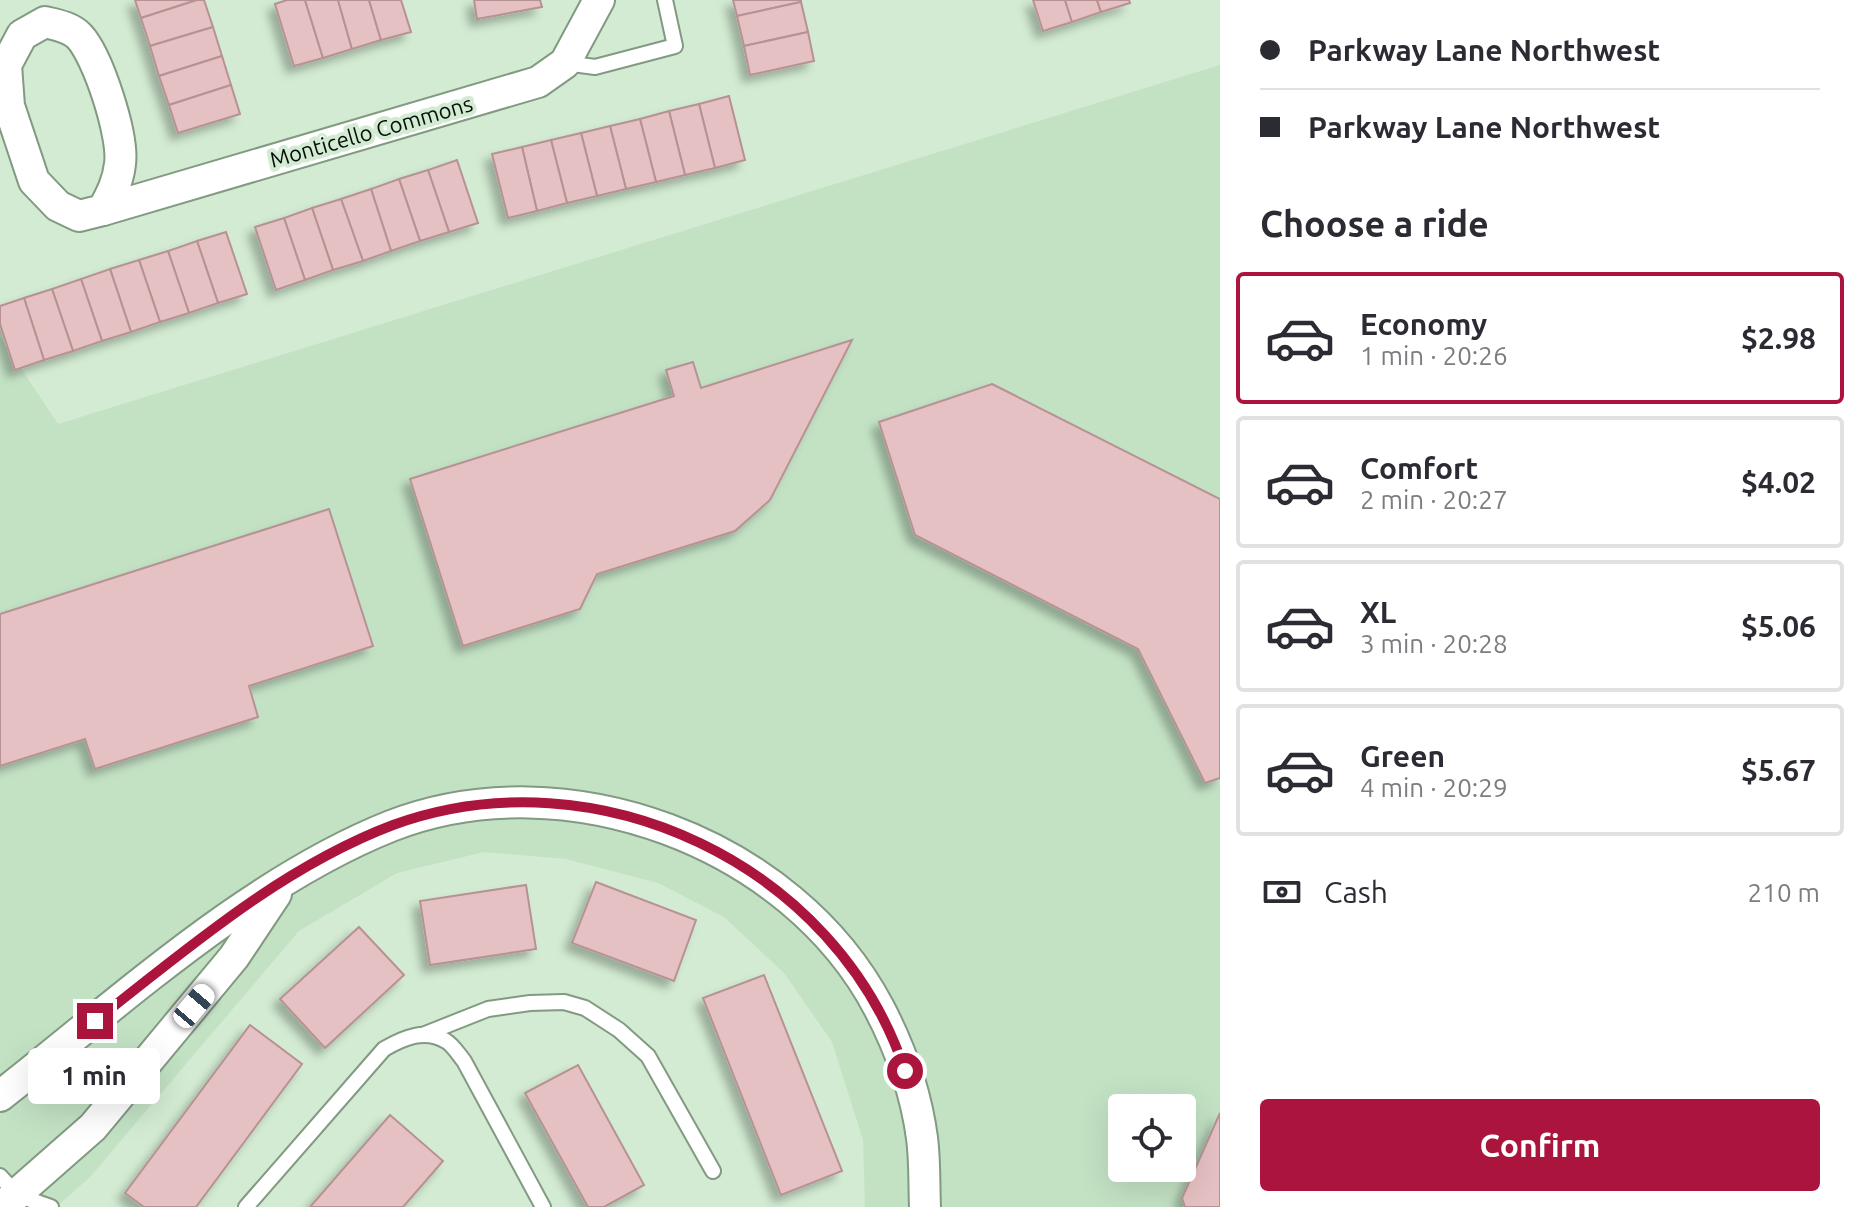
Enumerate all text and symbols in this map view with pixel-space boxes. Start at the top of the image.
text: Parkway Lane Northwest [1308,33,1660,67]
street label: Monticello Commons [267,90,475,172]
text: Parkway Lane Northwest [1308,110,1660,144]
text: Choose a ride [1260,203,1489,244]
icon: car [1264,302,1336,374]
text: Economy [1360,307,1487,341]
text: $2.98 [1741,321,1816,355]
text: 1 min · 20:26 [1360,341,1508,370]
icon: car [1264,446,1336,518]
text: Comfort [1360,451,1478,485]
text: $4.02 [1741,465,1816,499]
text: 2 min · 20:27 [1360,485,1508,514]
icon: car [1264,590,1336,662]
text: XL [1360,595,1396,629]
text: $5.06 [1741,609,1816,643]
text: 3 min · 20:28 [1360,629,1508,658]
icon: car [1264,734,1336,806]
text: Green [1360,739,1445,773]
text: $5.67 [1741,753,1816,787]
text: 4 min · 20:29 [1360,773,1508,802]
icon: cash [1260,870,1304,914]
text: Cash [1324,875,1388,909]
text: 210 m [1748,878,1820,907]
car [169,980,219,1032]
route end [77,1003,113,1039]
callout: 1 min [29,1049,161,1105]
route start [887,1053,923,1089]
text: 1 min [61,1061,127,1090]
map controls [1108,1094,1196,1182]
button: locate [1108,1094,1196,1182]
button: Confirm [1260,1099,1820,1191]

